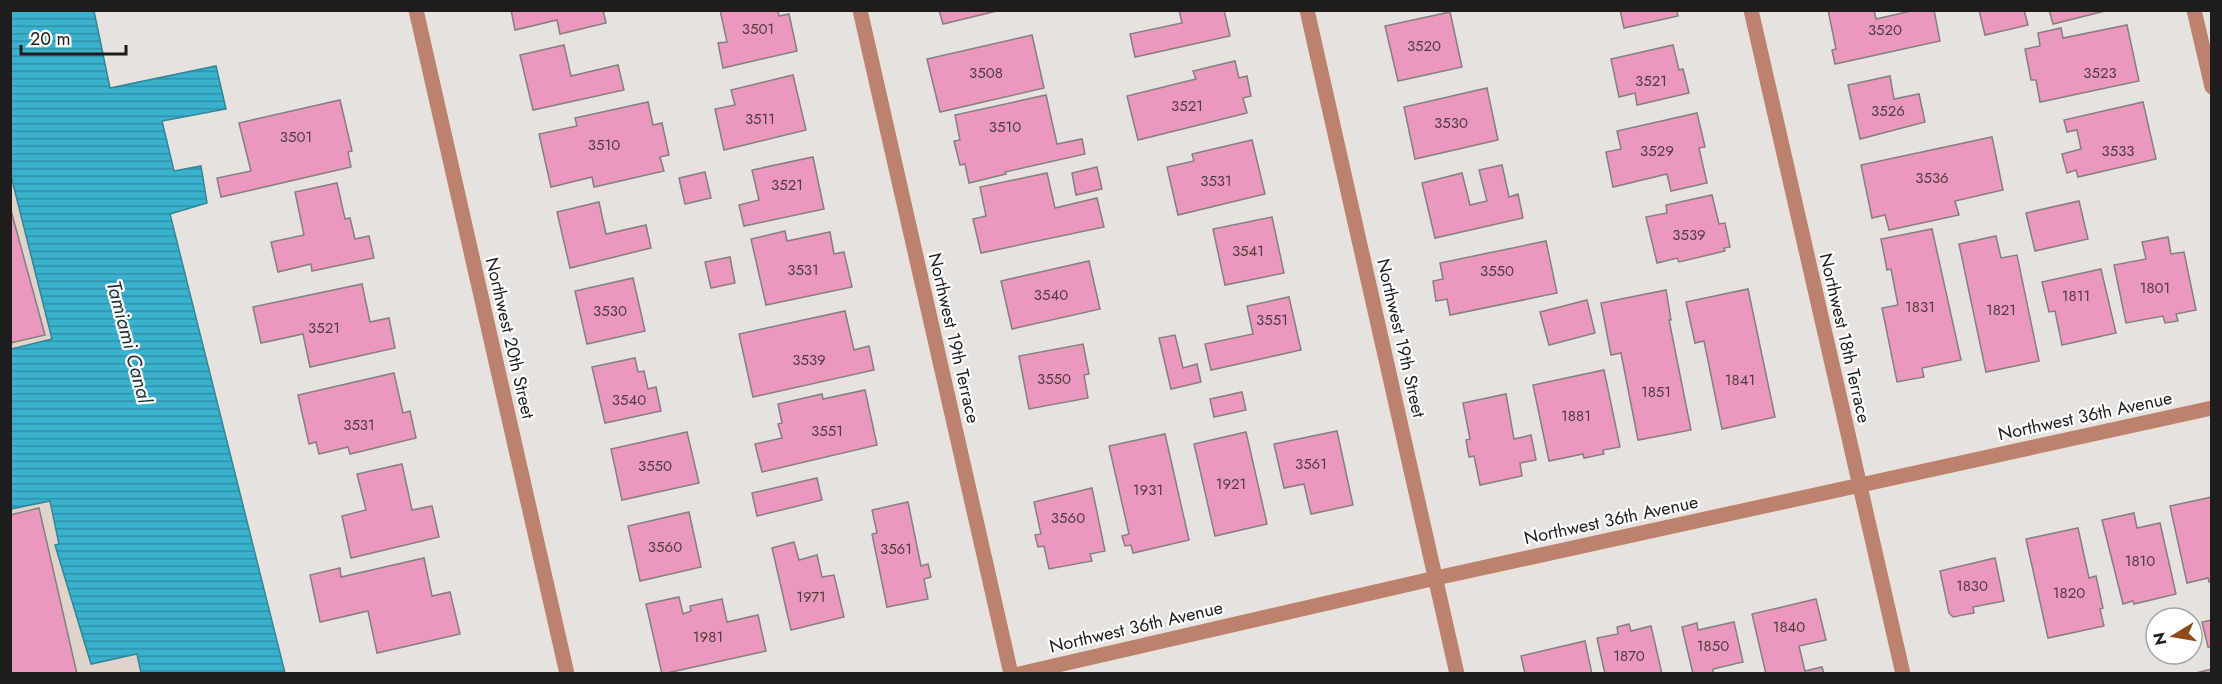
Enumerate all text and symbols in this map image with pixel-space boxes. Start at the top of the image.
scale bar [21,18,126,56]
house number: 3501 [742,18,774,40]
house number: 3520 [1868,19,1902,41]
text: 20 m [30,26,70,52]
house number: 3520 [1407,35,1441,57]
house number: 3508 [969,62,1003,84]
house number: 3523 [2083,62,2117,84]
house number: 3521 [1635,70,1667,92]
house number: 3521 [1171,95,1203,117]
house number: 3526 [1871,100,1905,122]
house number: 3511 [745,108,775,130]
house number: 3530 [1434,112,1468,134]
house number: 3510 [989,116,1021,138]
house number: 3501 [280,126,312,148]
house number: 3510 [588,134,620,156]
house number: 3529 [1640,140,1674,162]
house number: 3533 [2101,140,2135,162]
house number: 3536 [1915,167,1949,189]
house number: 3531 [1200,170,1232,192]
house number: 3521 [771,174,803,196]
house number: 3539 [1672,224,1706,246]
house number: 3541 [1232,240,1264,262]
street label: Northwest 19th Terrace [922,250,986,426]
street label: Northwest 18th Terrace [1813,250,1877,426]
street label: Northwest 20th Street [479,255,541,422]
street label: Northwest 19th Street [1370,256,1432,421]
house number: 3531 [787,259,819,281]
house number: 3550 [1480,260,1514,282]
house number: 1801 [2140,277,2170,299]
water label: Tamiami Canal [99,278,160,408]
house number: 3540 [1034,284,1068,306]
house number: 1811 [2062,285,2090,307]
house number: 1831 [1905,296,1935,318]
house number: 1821 [1986,299,2016,321]
house number: 3530 [593,300,627,322]
house number: 3551 [1256,309,1288,331]
house number: 3521 [308,317,340,339]
house number: 3539 [792,349,826,371]
house number: 3550 [1037,368,1071,390]
house number: 1841 [1725,369,1755,391]
house number: 1851 [1641,381,1671,403]
street label: Northwest 36th Avenue [1996,385,2174,447]
house number: 3540 [612,389,646,411]
house number: 1881 [1561,405,1591,427]
house number: 3531 [343,414,375,436]
house number: 3551 [811,420,843,442]
house number: 3561 [1295,453,1327,475]
house number: 3550 [638,455,672,477]
house number: 1921 [1216,473,1246,495]
house number: 1931 [1133,479,1163,501]
street label: Northwest 36th Avenue [1522,489,1700,551]
house number: 3560 [1051,507,1085,529]
house number: 3560 [648,536,682,558]
house number: 3561 [880,538,912,560]
house number: 1810 [2125,550,2155,572]
house number: 1830 [1956,575,1988,597]
house number: 1820 [2053,582,2085,604]
house number: 1971 [796,586,826,608]
street label: Northwest 36th Avenue [1047,594,1225,660]
north arrow [2144,606,2204,666]
house number: 1840 [1773,616,1805,638]
house number: 1981 [693,626,723,648]
text: N [2147,630,2172,647]
house number: 1850 [1697,635,1729,657]
house number: 1870 [1613,645,1645,667]

